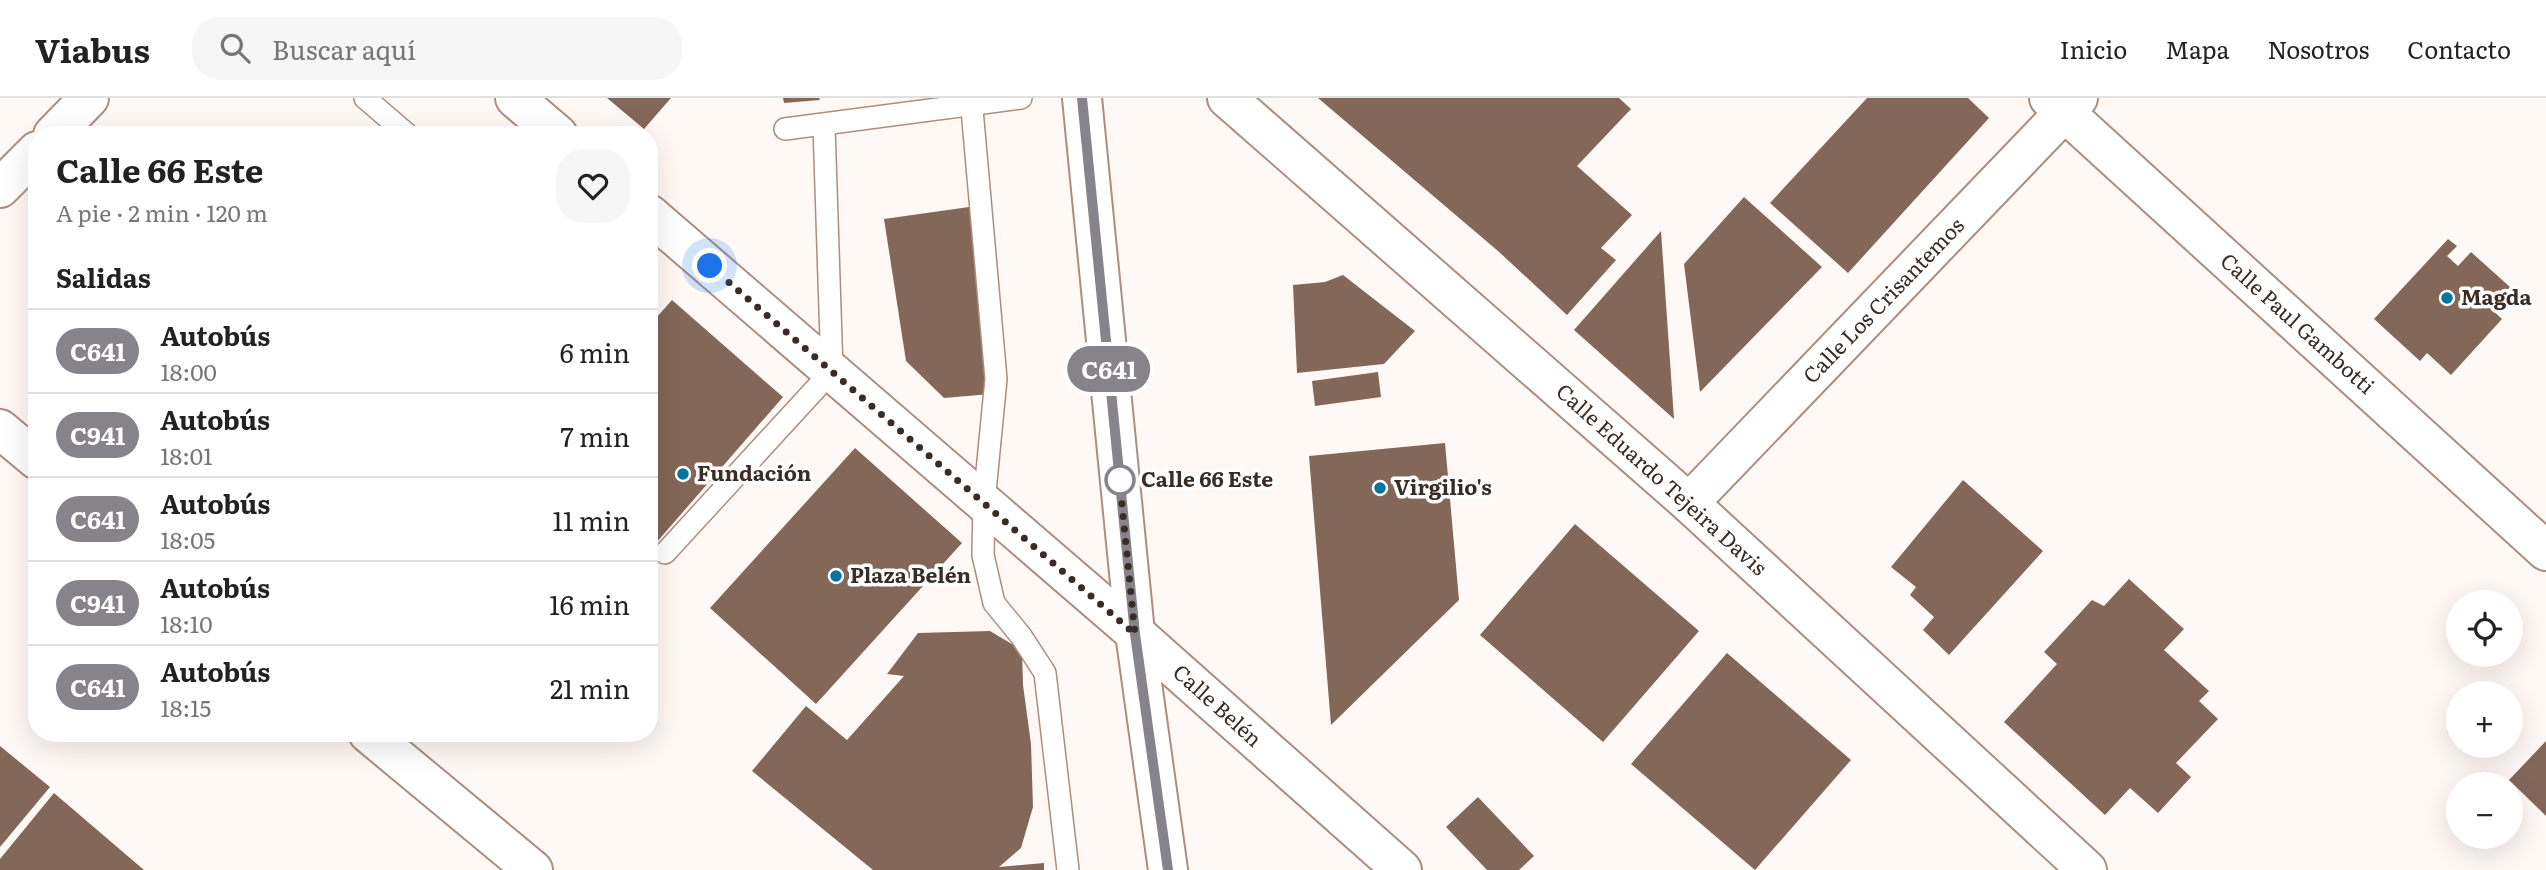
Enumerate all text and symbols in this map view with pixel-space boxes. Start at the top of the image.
search box [192,17,682,80]
text: Viabus [35,24,150,73]
icon: search [216,29,254,67]
text: Buscar aquí [272,29,416,68]
text: Inicio [2060,31,2127,66]
text: Mapa [2165,31,2229,66]
text: Nosotros [2267,31,2369,66]
text: Contacto [2407,31,2511,66]
text: Calle 66 Este [56,144,264,193]
button: heart [556,149,630,223]
text: A pie · 2 min · 120 m [56,195,268,229]
street label: Calle Los Crisantemos [1795,209,1970,389]
street label: Calle Paul Gambotti [2215,244,2383,400]
your location [692,248,727,283]
text: Salidas [56,257,151,296]
place label: Magda [2461,280,2533,311]
marker: Magda [2439,290,2455,306]
text: Autobús [160,315,270,354]
text: 6 min [560,332,630,371]
text: C641 [70,333,125,368]
line badge: C641 [1060,346,1158,392]
text: C641 [1081,351,1137,386]
text: 18:00 [160,354,217,388]
street label: Calle Eduardo Tejeira Davis [1550,375,1775,581]
text: Autobús [160,399,270,438]
text: 7 min [561,416,630,455]
text: C941 [70,417,125,452]
text: 18:01 [160,438,213,472]
place label: Fundación [697,456,812,487]
place label: Calle 66 Este [1141,462,1273,493]
marker: Calle 66 Este [1105,465,1135,495]
marker: Fundación [675,466,691,482]
place label: Virgilio's [1394,470,1492,501]
marker: Virgilio's [1372,480,1388,496]
text: Autobús [160,483,270,522]
text: 11 min [553,500,630,539]
text: C641 [70,501,125,536]
text: 18:05 [160,522,215,556]
place label: Plaza Belén [850,558,971,589]
text: Autobús [160,567,270,606]
marker: Plaza Belén [828,568,844,584]
text: 16 min [549,584,630,623]
text: C941 [70,585,125,620]
map controls [2446,590,2523,849]
button: locate [2446,590,2523,667]
text: 18:10 [160,606,213,640]
text: Autobús [160,651,270,690]
street label: Calle Belén [1167,656,1270,753]
text: 21 min [550,668,630,707]
text: C641 [70,669,125,704]
button: + [2446,681,2523,758]
text: 18:15 [160,690,211,724]
button: − [2446,772,2523,849]

